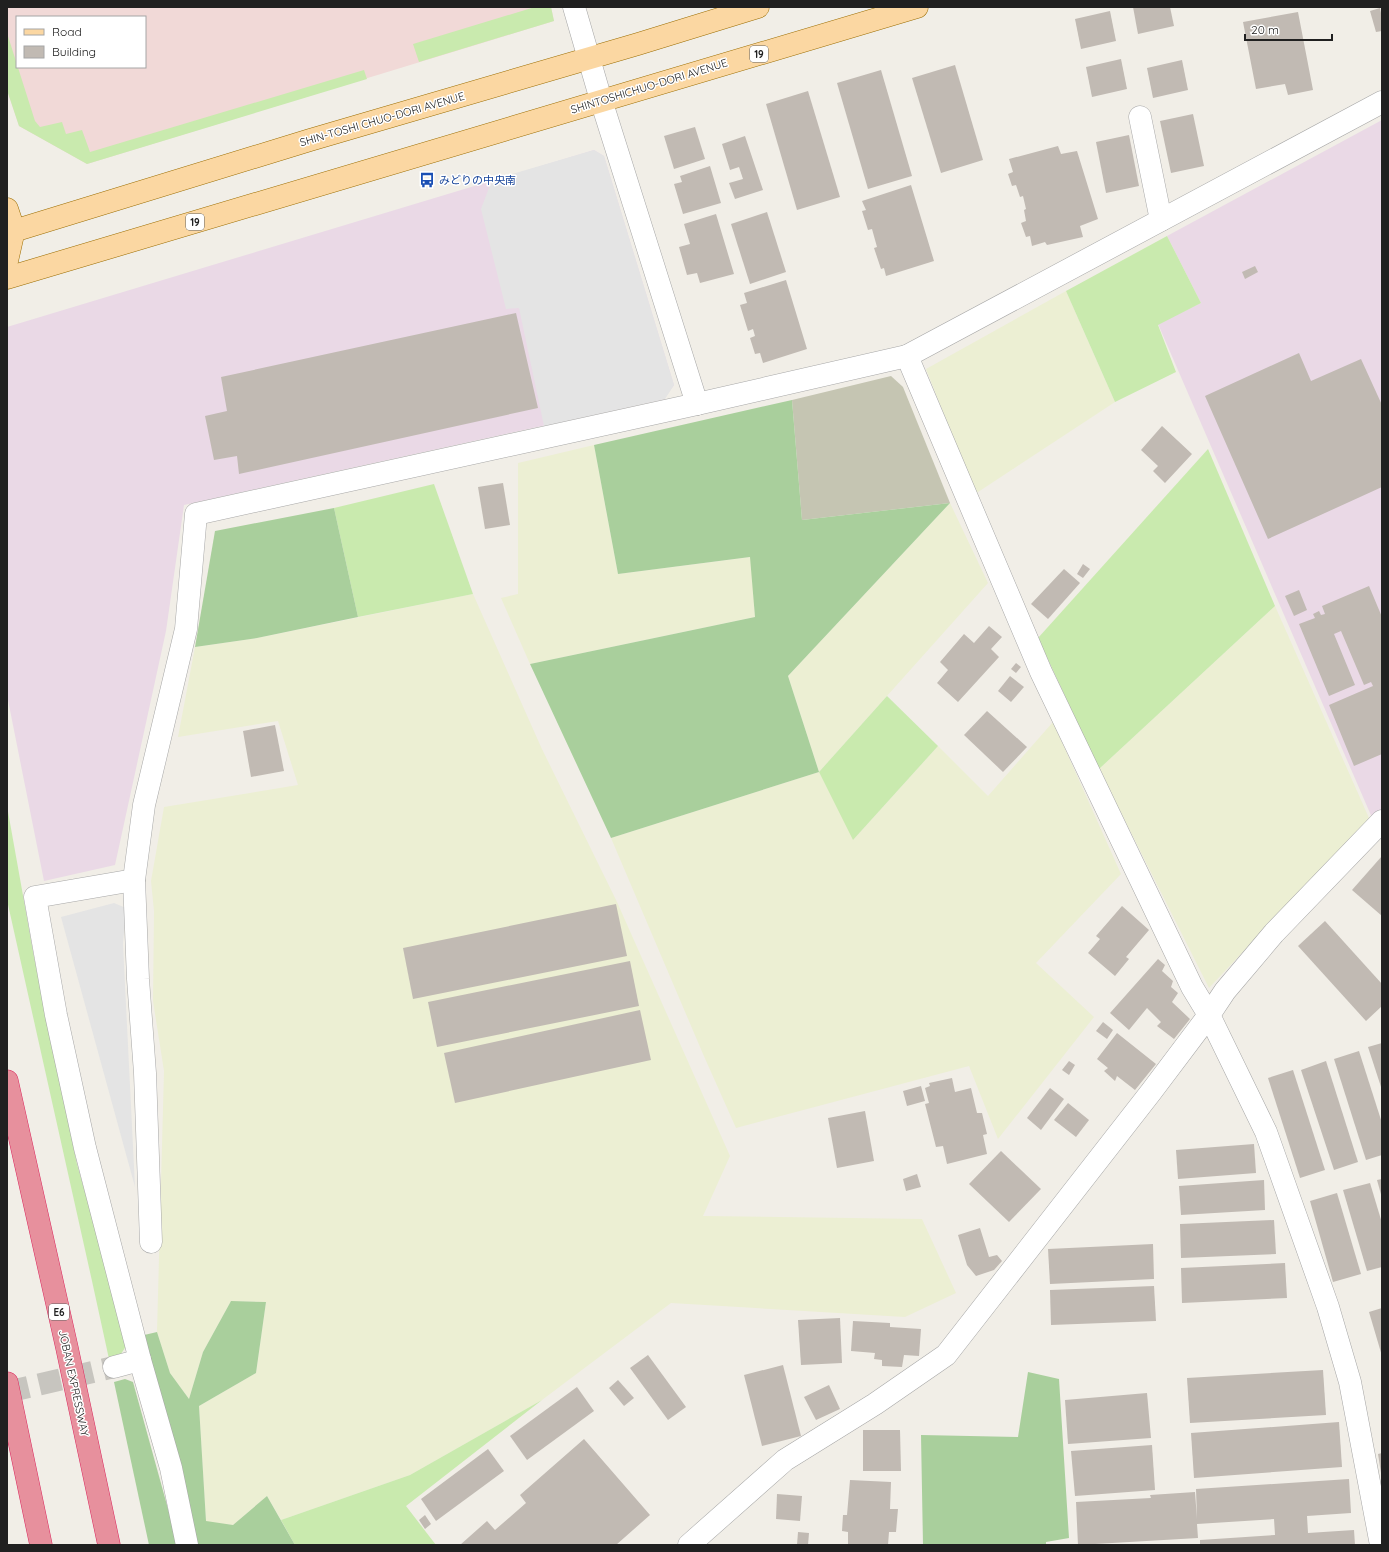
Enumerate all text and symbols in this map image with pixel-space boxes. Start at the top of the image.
legend [16,16,146,68]
scale bar [1245,16,1332,42]
text: 20 m [1251,22,1279,37]
text: Road [52,24,82,39]
text: Building [52,44,96,59]
road number: 19 [750,46,768,62]
street label: SHINTOSHICHUO-DORI AVENUE [569,55,729,117]
street label: SHIN-TOSHI CHUO-DORI AVENUE [298,89,466,149]
bus stop icon: みどりの中央南 [418,171,436,189]
place label: みどりの中央南 [439,173,516,187]
road number: 19 [186,214,204,230]
road number: E6 [49,1304,69,1320]
street label: JOBAN EXPRESSWAY [56,1328,92,1438]

